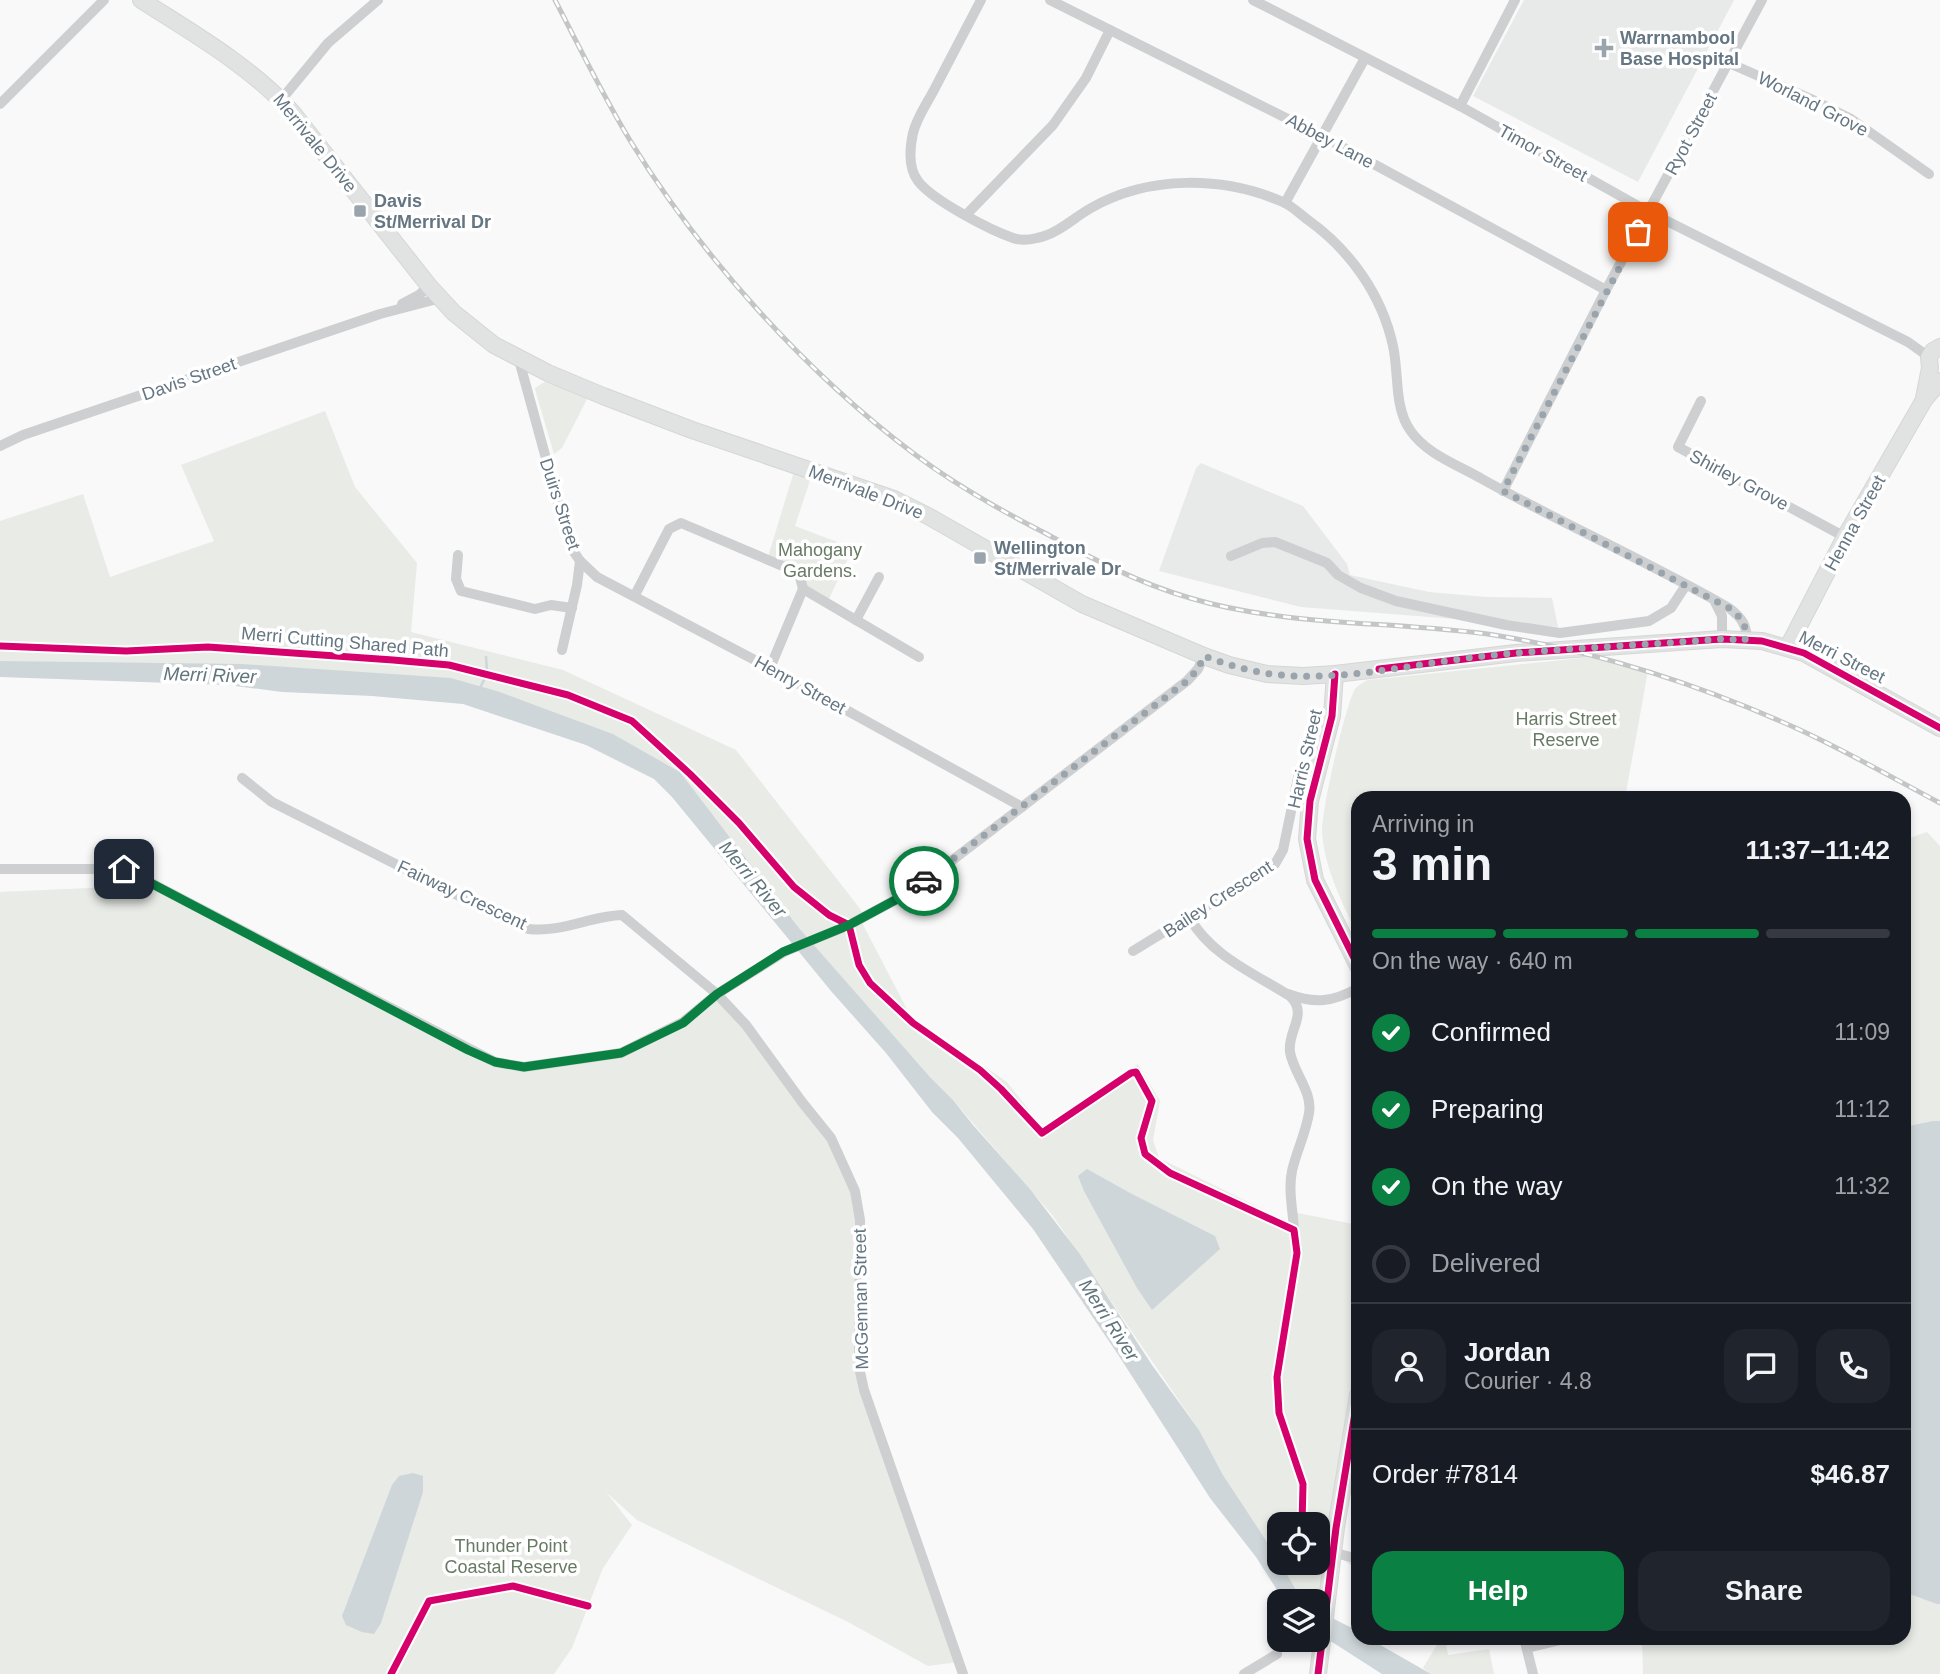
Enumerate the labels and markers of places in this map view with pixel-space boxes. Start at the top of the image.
place label: Warrnambool Base Hospital [1620,28,1739,69]
marker: Warrnambool Base Hospital [1594,38,1614,58]
place label: Davis St/Merrival Dr [374,191,491,232]
pin [1608,202,1668,262]
marker: Davis St/Merrival Dr [352,203,368,219]
place label: Wellington St/Merrivale Dr [994,538,1121,579]
marker: Wellington St/Merrivale Dr [972,550,988,566]
pin [94,839,154,899]

